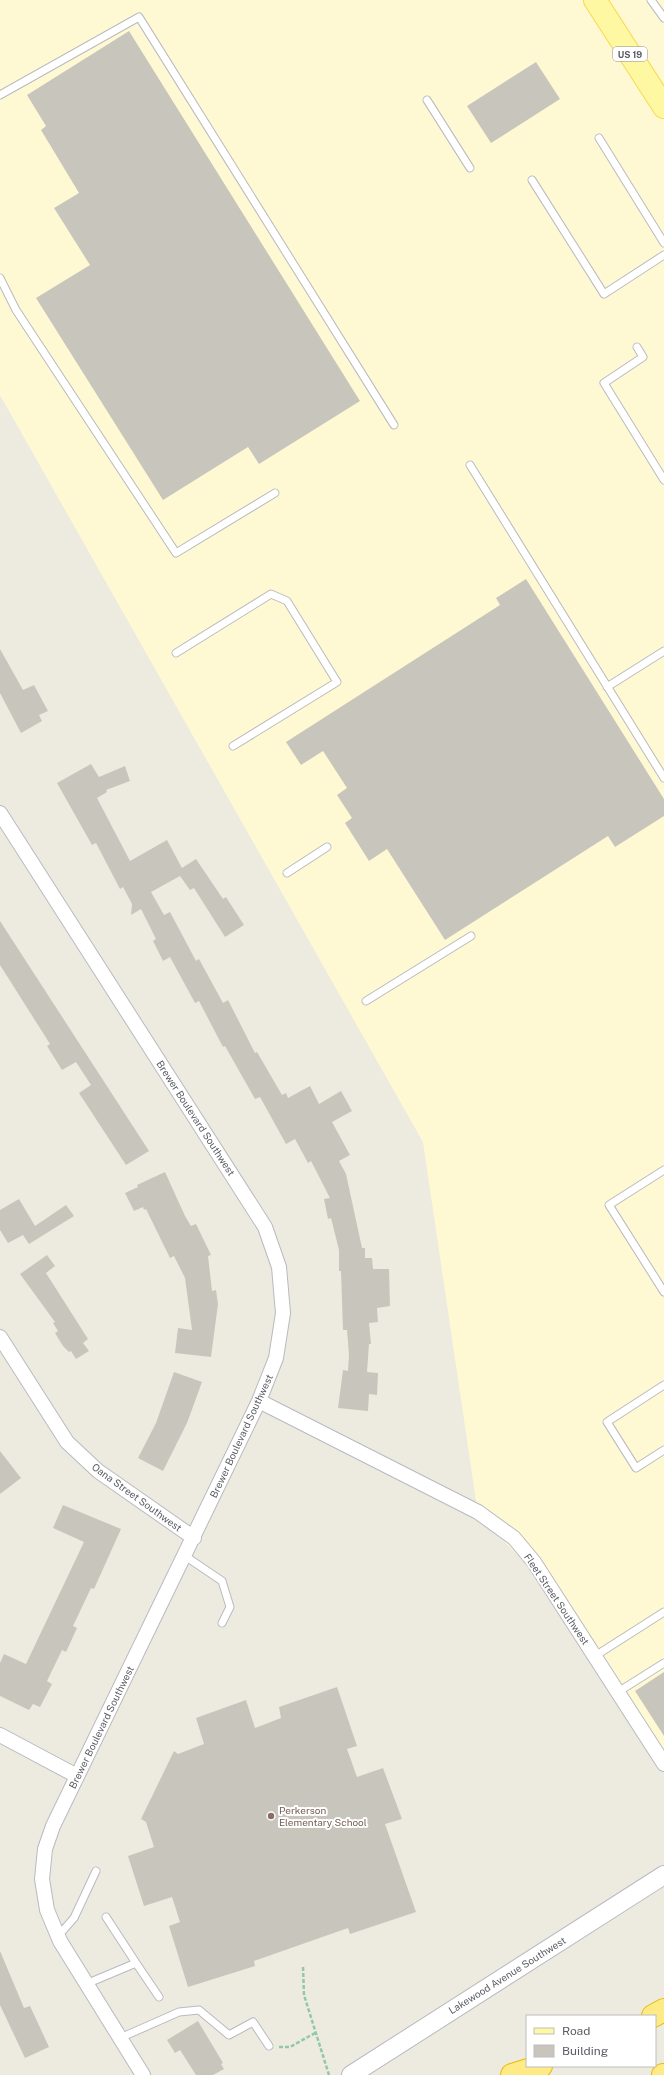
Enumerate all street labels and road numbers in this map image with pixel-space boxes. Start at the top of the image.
road number: US 19 [613,47,647,61]
street label: Brewer Boulevard Southwest [154,1058,238,1178]
street label: Brewer Boulevard Southwest [207,1372,275,1500]
street label: Oana Street Southwest [90,1460,184,1534]
street label: Fleet Street Southwest [522,1551,592,1647]
street label: Brewer Boulevard Southwest [66,1664,136,1790]
street label: Lakewood Avenue Southwest [446,1934,568,2016]

